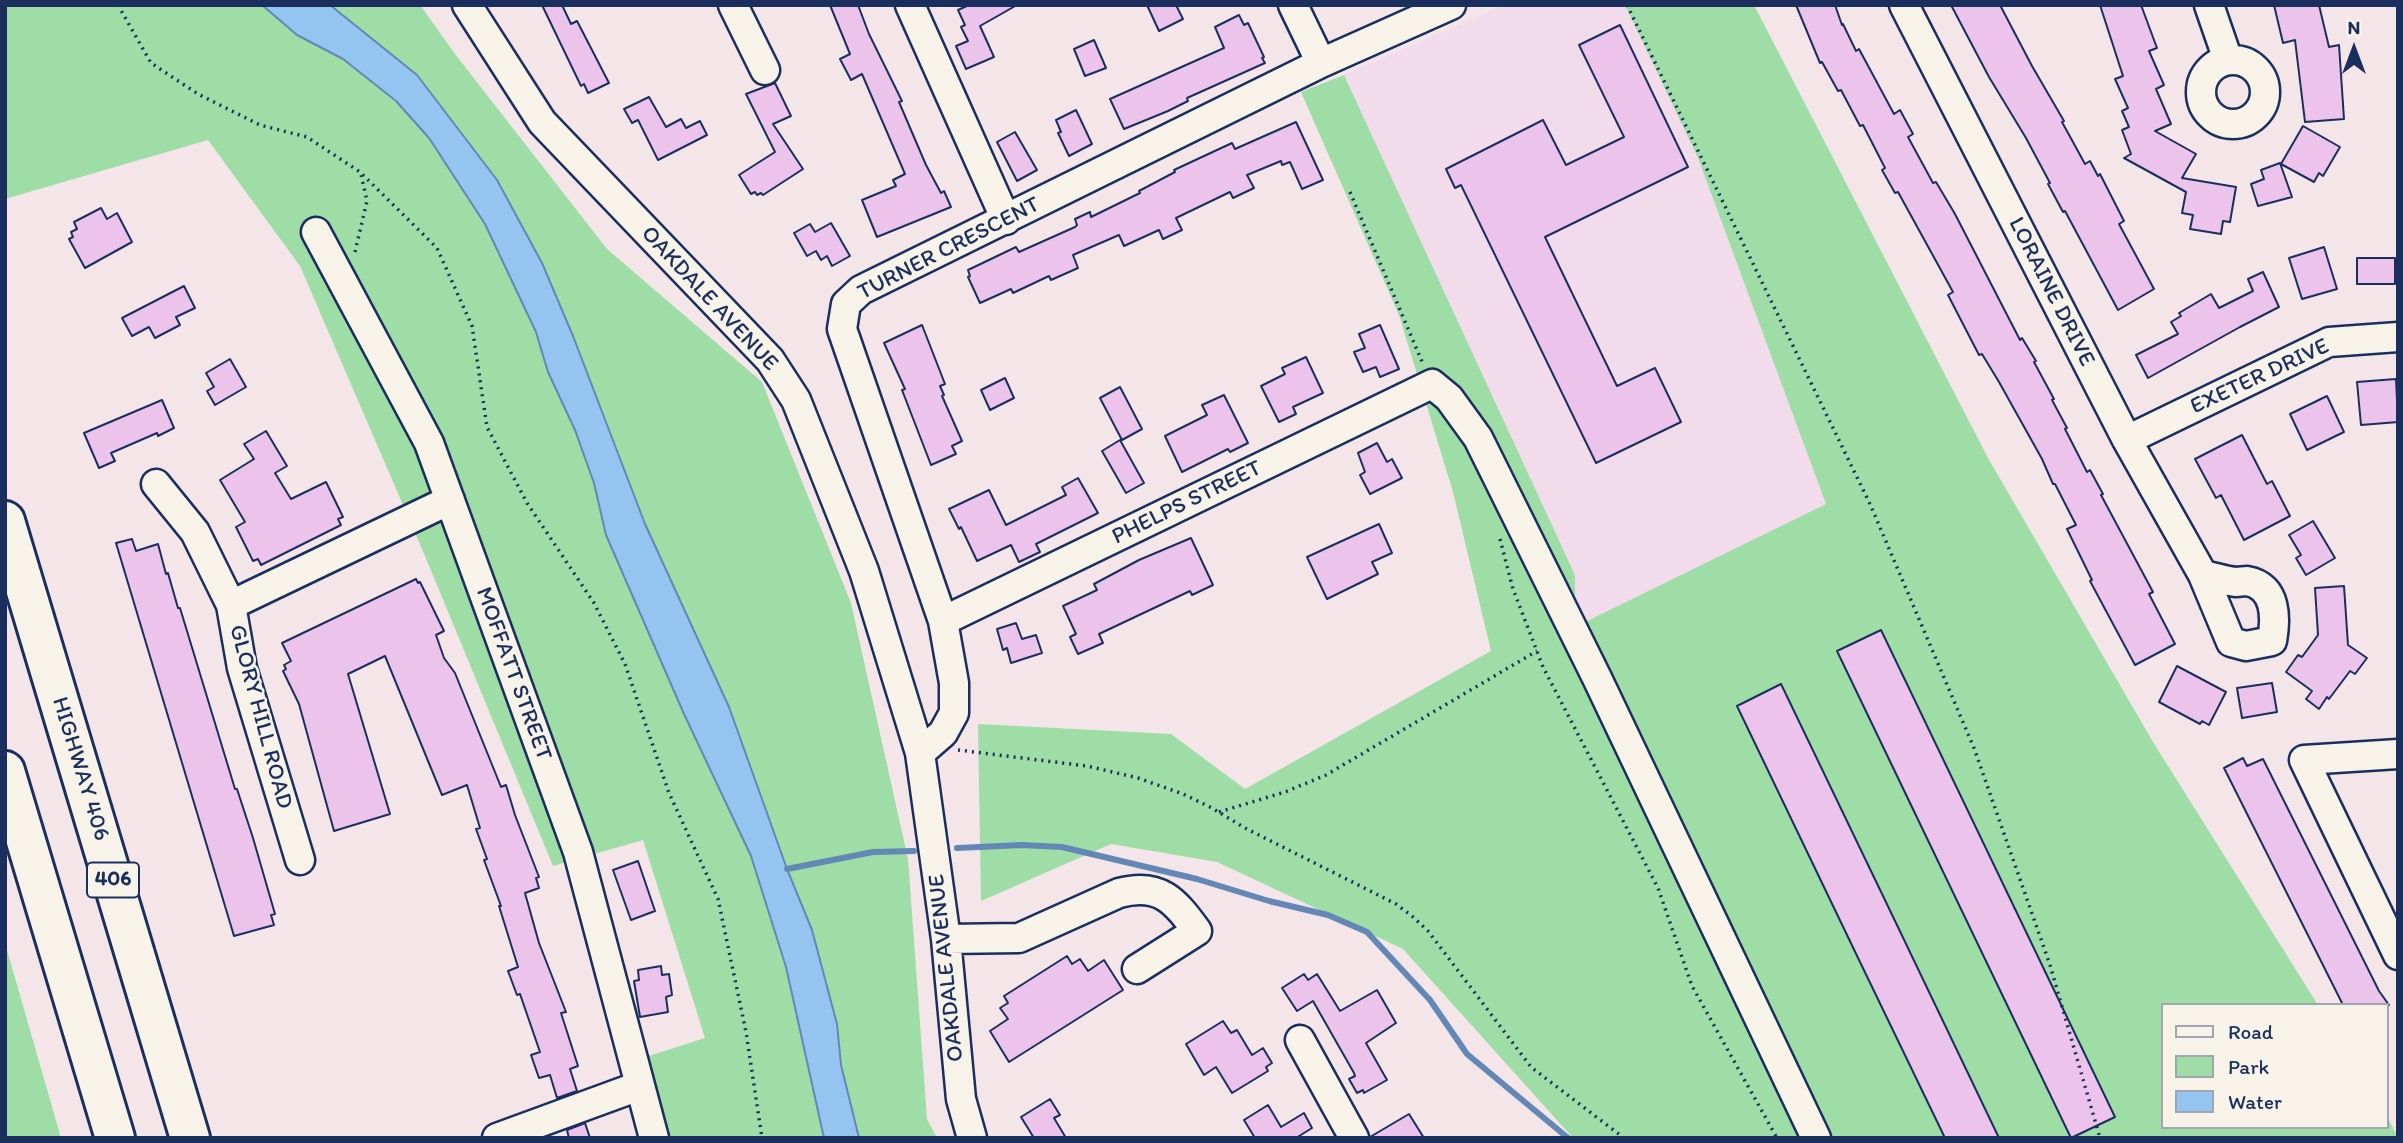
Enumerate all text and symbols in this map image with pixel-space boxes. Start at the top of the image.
north arrow [2319,14,2389,84]
text: N [2348,16,2360,39]
street label: TURNER CRESCENT [853,191,1045,307]
street label: LORAINE DRIVE [2002,213,2100,371]
street label: OAKDALE AVENUE [635,221,783,377]
street label: EXETER DRIVE [2186,333,2334,421]
street label: PHELPS STREET [1108,455,1266,551]
street label: MOFFATT STREET [469,584,557,764]
street label: GLORY HILL ROAD [222,622,298,812]
street label: HIGHWAY 406 [45,694,115,844]
road number: 406 [87,862,139,898]
street label: OAKDALE AVENUE [923,873,971,1063]
legend [2162,1003,2389,1129]
text: Road [2228,1019,2273,1044]
text: Park [2228,1054,2269,1079]
text: Water [2228,1089,2282,1114]

